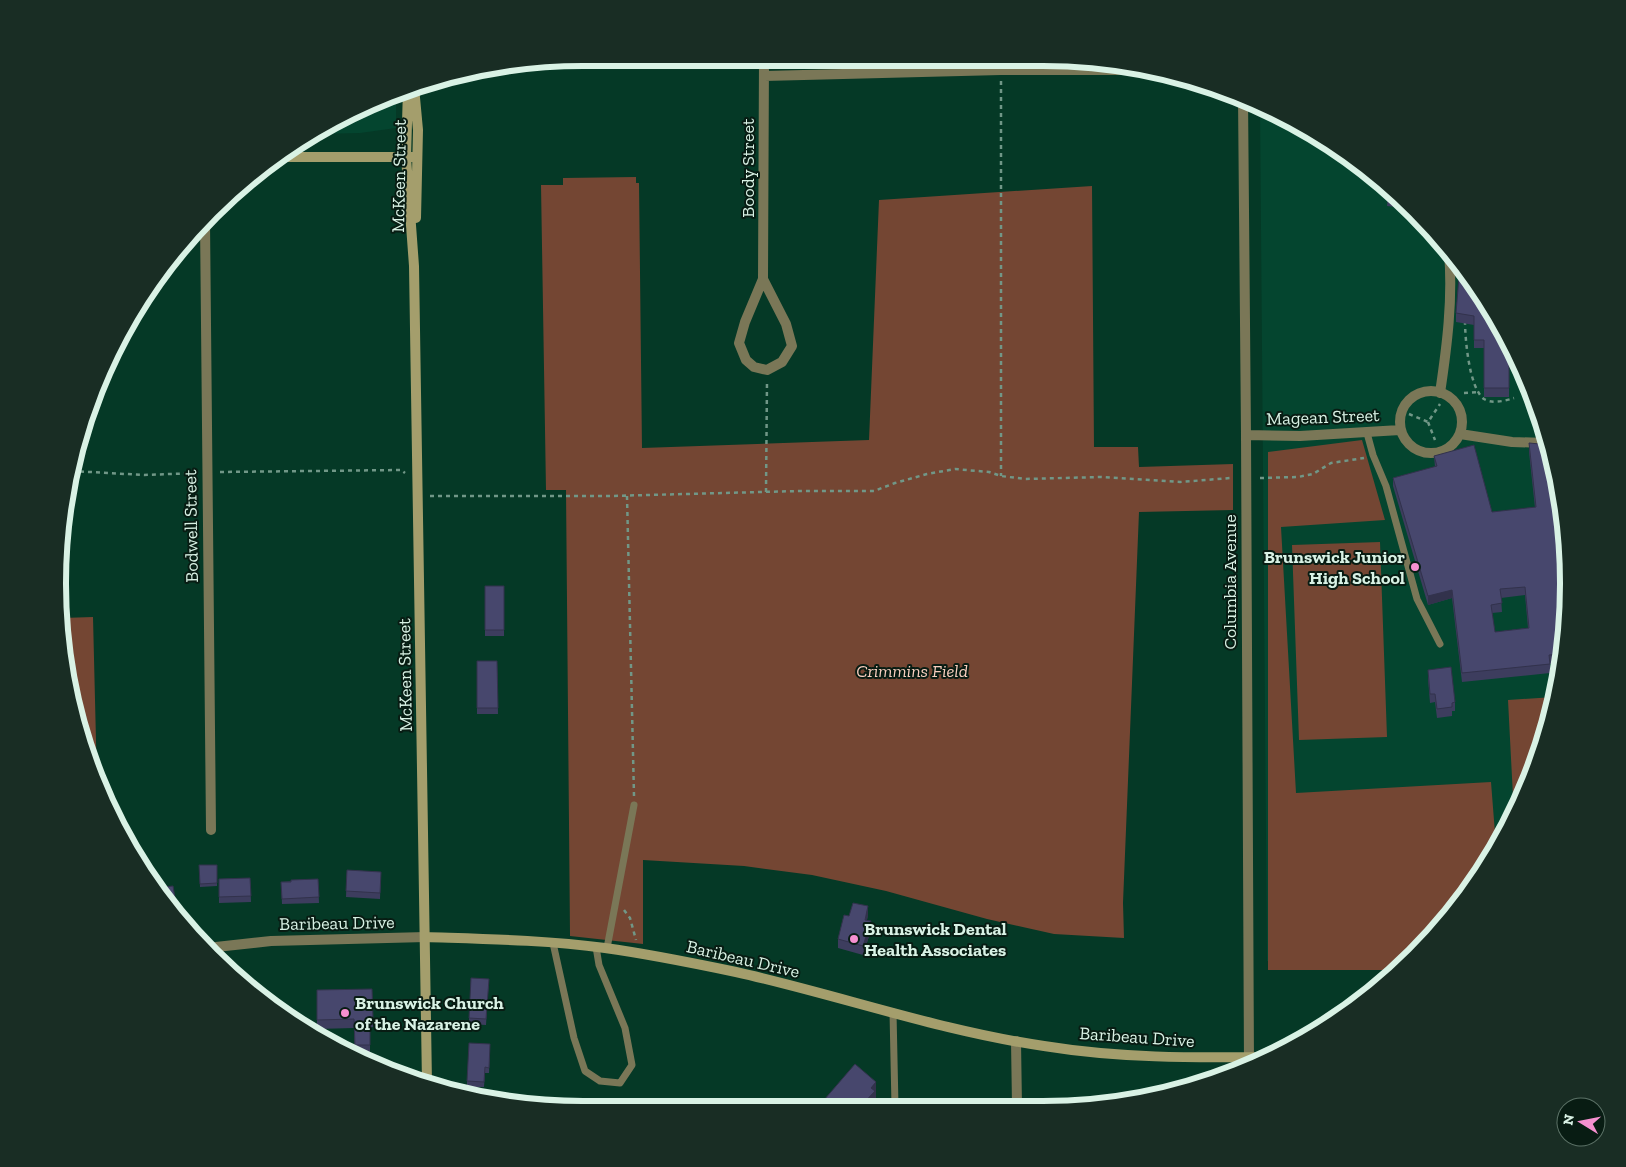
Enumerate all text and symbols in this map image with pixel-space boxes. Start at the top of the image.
street label: Boody Street [737,118,759,218]
street label: McKeen Street [387,119,411,233]
street label: Magean Street [1266,404,1380,430]
street label: Bodwell Street [179,469,203,583]
street label: Columbia Avenue [1219,514,1241,650]
place label: Brunswick Junior High School [1264,546,1405,589]
marker: Brunswick Junior High School [1409,561,1421,573]
street label: McKeen Street [393,618,417,732]
park label: Crimmins Field [856,660,968,682]
street label: Baribeau Drive [279,911,395,935]
place label: Brunswick Dental Health Associates [864,918,1007,961]
marker: Brunswick Dental Health Associates [848,933,860,945]
street label: Baribeau Drive [684,935,802,983]
place label: Brunswick Church of the Nazarene [355,992,504,1035]
marker: Brunswick Church of the Nazarene [339,1007,351,1019]
street label: Baribeau Drive [1079,1022,1195,1052]
north arrow [1556,1097,1606,1147]
text: N [1559,1113,1578,1127]

